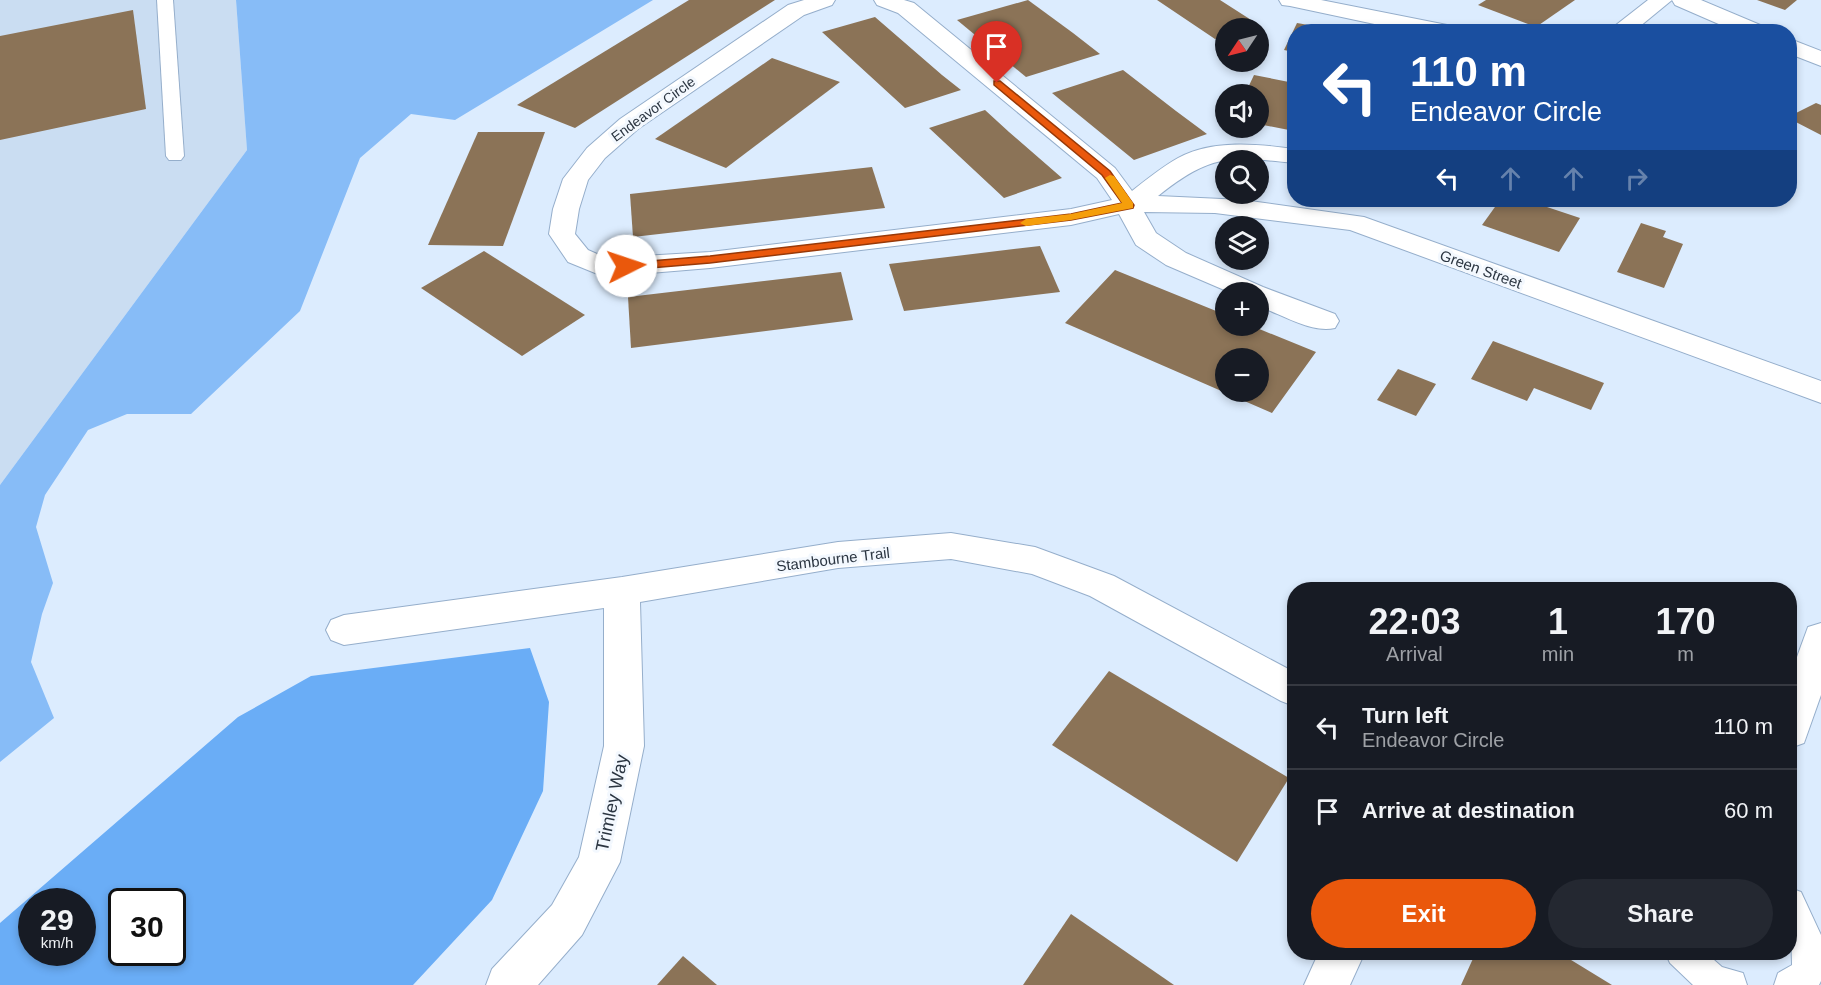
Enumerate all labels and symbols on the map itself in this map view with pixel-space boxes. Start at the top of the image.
north arrow [1215,18,1269,72]
pin [971,21,1022,83]
street label: Endeavor Circle [608,73,698,145]
position arrow [594,234,658,298]
street label: Green Street [1438,246,1525,292]
street label: Stambourne Trail [775,544,891,574]
street label: Trimley Way [592,753,632,853]
speed limit sign: 30 [108,888,186,966]

